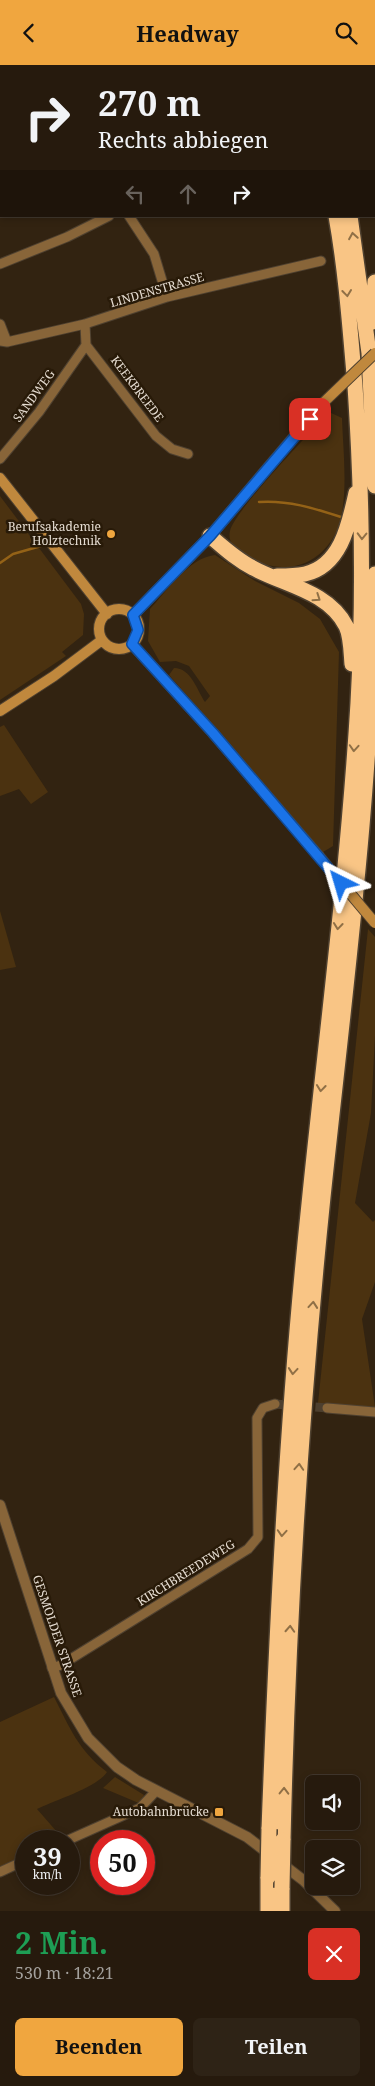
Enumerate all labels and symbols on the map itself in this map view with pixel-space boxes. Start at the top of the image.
one-way arrow [348,231,359,239]
street label: LINDENSTRASSE [108,268,206,311]
one-way arrow [341,290,352,298]
street label: KEEKBREEDE [107,352,168,425]
street label: SANDWEG [9,366,59,425]
pin [289,398,331,440]
place label: Berufsakademie Holztechnik [8,518,102,549]
marker: Berufsakademie Holztechnik [105,528,117,540]
one-way arrow [357,532,367,540]
one-way arrow [312,591,321,601]
one-way arrow [349,744,360,752]
position arrow [314,856,366,908]
one-way arrow [333,923,344,931]
one-way arrow [316,1084,327,1092]
one-way arrow [307,1301,318,1309]
one-way arrow [288,1368,299,1376]
one-way arrow [293,1462,304,1470]
one-way arrow [276,1530,287,1538]
street label: KIRCHBREEDEWEG [134,1535,238,1610]
street label: GESMOLDER STRASSE [29,1573,86,1699]
one-way arrow [284,1625,295,1633]
one-way arrow [279,1787,289,1795]
place label: Autobahnbrücke [113,1803,209,1820]
marker: Autobahnbrücke [213,1806,225,1818]
speed limit sign: 50 [90,1830,155,1895]

